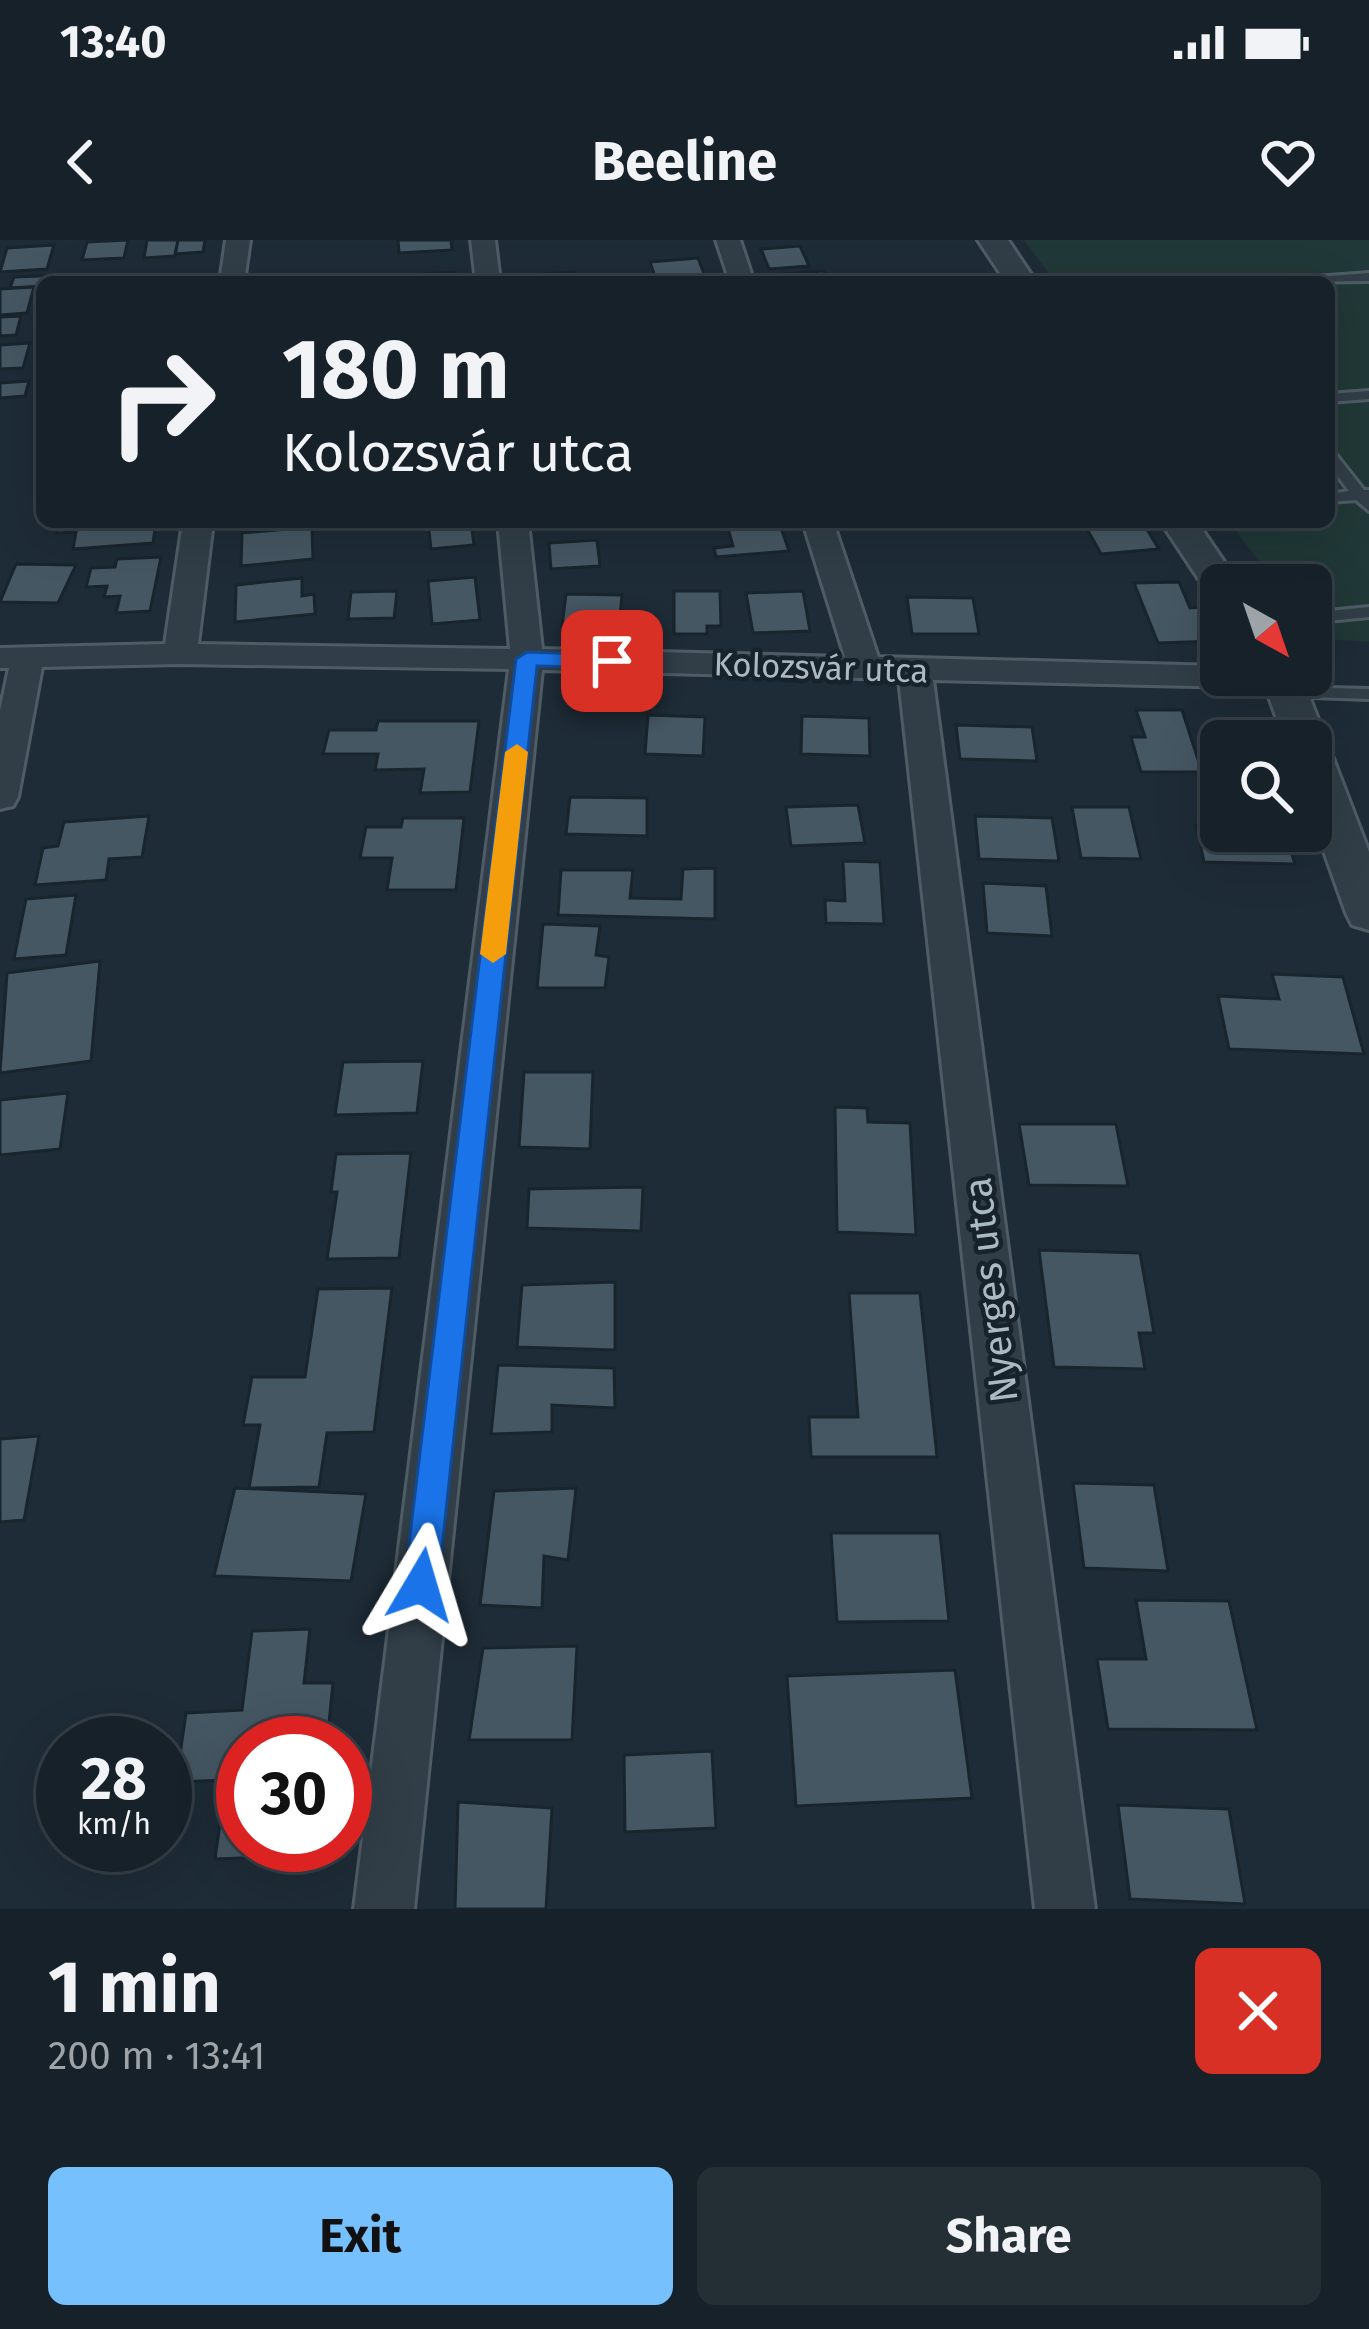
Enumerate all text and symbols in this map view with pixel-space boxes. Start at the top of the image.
text: 13:40 [60,15,167,69]
icon: back [48,129,114,195]
icon: heart [1255,129,1321,195]
text: Beeline [592,130,777,194]
text: 180 m [282,319,510,420]
icon: right [84,324,240,480]
text: Kolozsvár utca [282,421,634,485]
north arrow [1200,564,1332,696]
map controls [1200,564,1332,852]
pin [561,610,663,712]
icon: arrive [579,628,645,694]
street label: Kolozsvár utca [713,644,929,692]
button: search [1200,720,1332,852]
street label: Nyerges utca [954,1175,1028,1405]
position arrow [358,1522,484,1648]
speed limit sign: 30 [216,1716,372,1872]
text: 28 [81,1743,147,1815]
text: km/h [77,1806,151,1842]
text: 1 min [48,1945,221,2031]
button: close [1195,1948,1321,2074]
text: 200 m · 13:41 [48,2033,266,2079]
button: Exit [48,2167,673,2305]
button: Share [697,2167,1321,2305]

